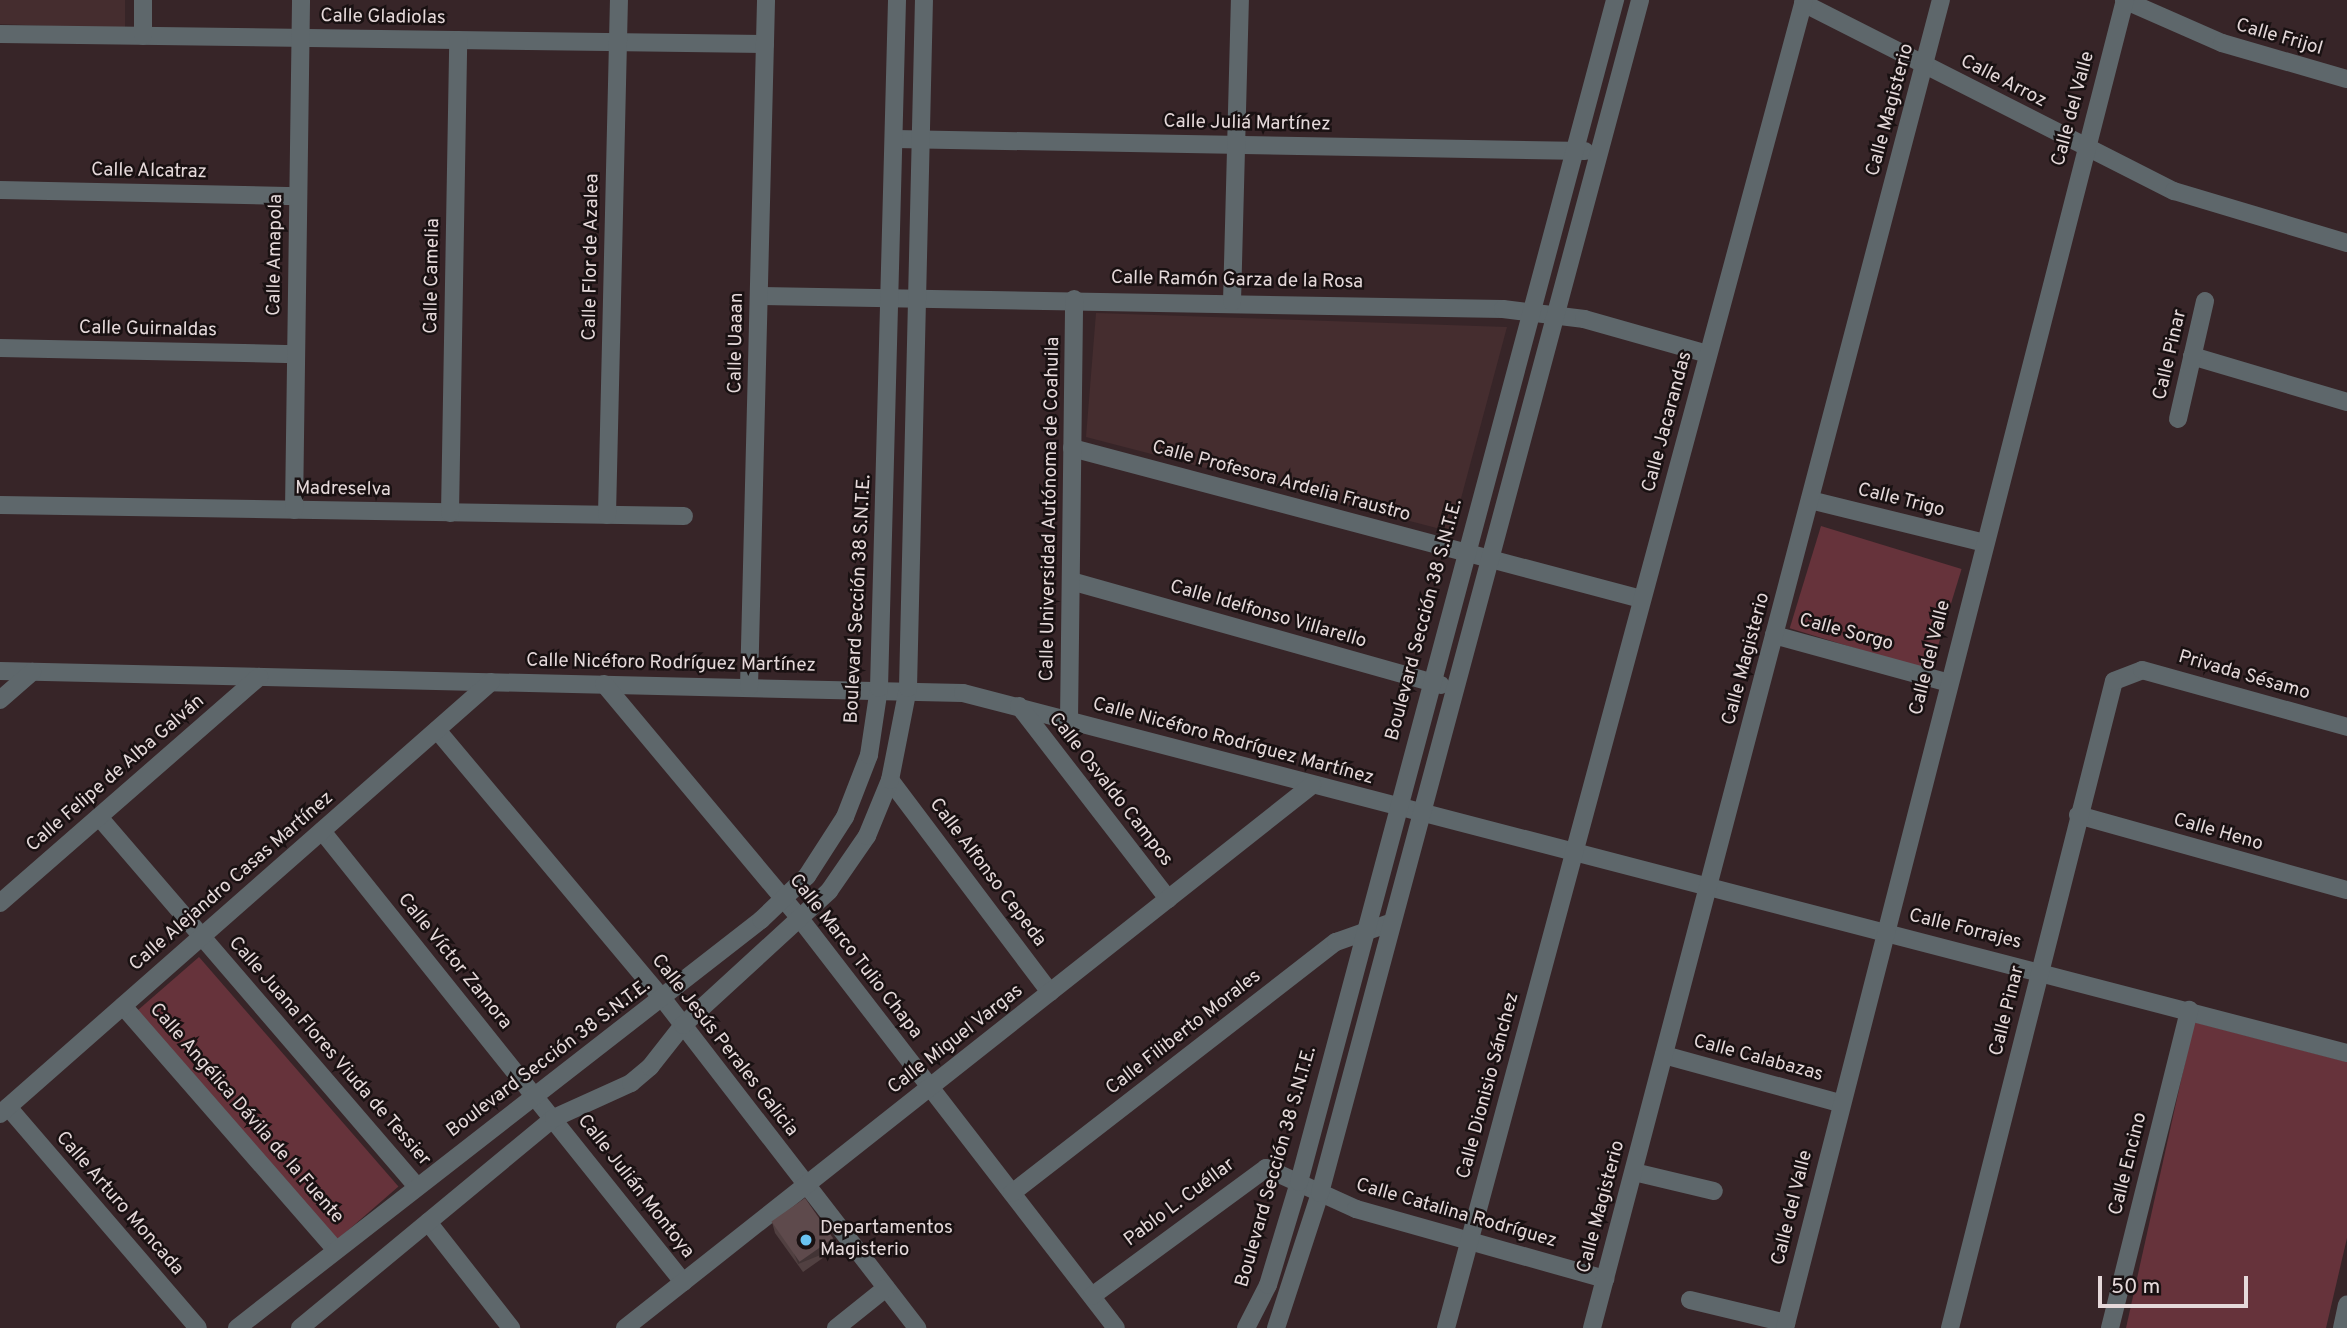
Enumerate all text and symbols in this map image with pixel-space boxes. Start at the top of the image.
street label: Calle Gladiolas [320,6,446,30]
street label: Calle Frijol [2233,15,2325,61]
street label: Calle Magisterio [1862,41,1920,179]
street label: Calle del Valle [2048,49,2100,169]
street label: Calle Arroz [1956,50,2050,114]
street label: Calle Juliá Martínez [1163,111,1331,137]
street label: Calle Alcatraz [90,160,208,184]
street label: Calle Flor de Azalea [579,173,605,341]
street label: Calle Amapola [264,193,288,317]
street label: Calle Camelia [421,218,445,334]
street label: Calle Ramón Garza de la Rosa [1111,267,1363,295]
street label: Calle Uaaan [725,292,749,394]
street label: Calle Pinar [2150,308,2192,402]
street label: Calle Guirnaldas [79,317,217,343]
street label: Calle Universidad Autónoma de Coahuila [1037,336,1065,682]
street label: Calle Jacarandas [1638,349,1698,495]
street label: Calle Profesora Ardelia Fraustro [1149,436,1413,528]
street label: Boulevard Sección 38 S.N.T.E. [841,474,877,724]
street label: Madreselva [295,478,391,502]
street label: Calle Trigo [1855,479,1947,523]
street label: Boulevard Sección 38 S.N.T.E. [1382,497,1468,743]
street label: Calle Idelfonso Villarello [1167,576,1369,654]
street label: Calle Magisterio [1718,590,1776,728]
street label: Calle del Valle [1906,598,1956,718]
street label: Calle Sorgo [1796,609,1896,657]
street label: Privada Sésamo [2175,646,2313,706]
street label: Calle Nicéforo Rodríguez Martínez [526,650,816,678]
street label: Calle Felipe de Alba Galván [22,690,210,858]
street label: Calle Nicéforo Rodríguez Martínez [1090,693,1376,791]
street label: Calle Osvaldo Campos [1043,709,1177,871]
street label: Calle Alejandro Casas Martínez [125,787,339,977]
street label: Calle Alfonso Cepeda [924,794,1050,952]
street label: Calle Heno [2171,809,2265,857]
street label: Calle Marco Tulio Chapa [783,870,927,1044]
street label: Calle Víctor Zamora [392,889,516,1035]
street label: Calle Forrajes [1906,905,2024,955]
street label: Calle Juana Flores Viuda de Tessier [223,932,435,1172]
street label: Calle Jesús Perales Galicia [646,950,802,1142]
street label: Calle Pinar [1986,964,2030,1058]
street label: Calle Filiberto Morales [1102,965,1266,1101]
street label: Boulevard Sección 38 S.N.T.E. [443,975,655,1143]
street label: Calle Miguel Vargas [884,980,1028,1100]
street label: Calle Dionisio Sánchez [1453,990,1525,1182]
street label: Calle Angélica Dávila de la Fuente [144,999,348,1229]
street label: Calle Calabazas [1691,1031,1825,1087]
street label: Boulevard Sección 38 S.N.T.E. [1232,1044,1322,1290]
street label: Calle Julián Montoya [572,1110,698,1264]
street label: Calle Encino [2105,1110,2153,1218]
street label: Calle Arturo Moncada [50,1127,188,1281]
street label: Calle Magisterio [1573,1138,1631,1276]
street label: Calle del Valle [1768,1148,1818,1268]
street label: Pablo L. Cuéllar [1120,1154,1240,1252]
street label: Calle Catalina Rodríguez [1353,1174,1559,1254]
place label: Departamentos Magisterio [820,1218,953,1262]
marker: Departamentos Magisterio [798,1232,814,1248]
scale bar [2102,1262,2252,1306]
text: 50 m [2111,1274,2160,1301]

